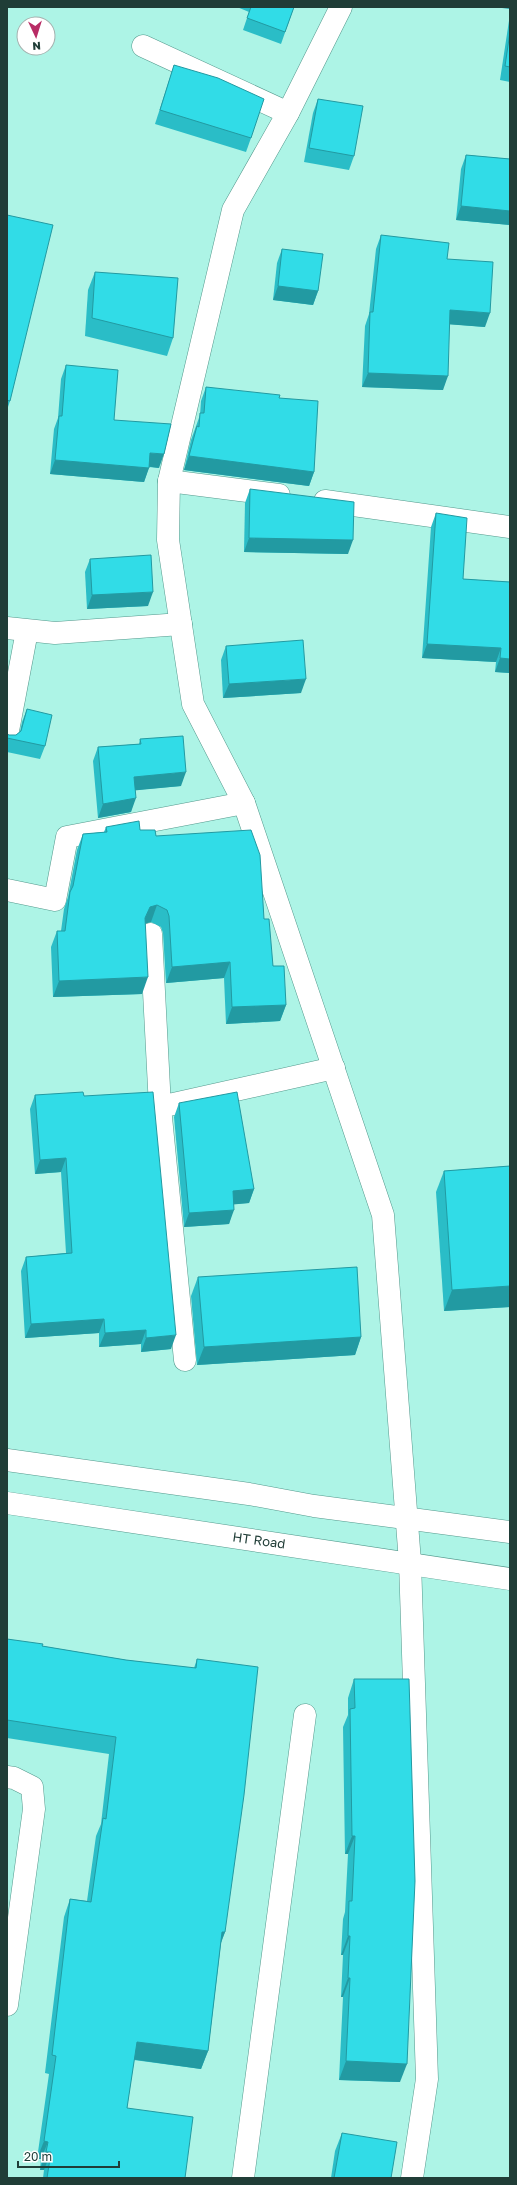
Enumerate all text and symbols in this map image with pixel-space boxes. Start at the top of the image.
north arrow [16,16,56,56]
text: N [32,40,41,53]
street label: HT Road [232,1528,286,1552]
scale bar [18,2143,119,2169]
text: 20 m [24,2149,52,2164]

